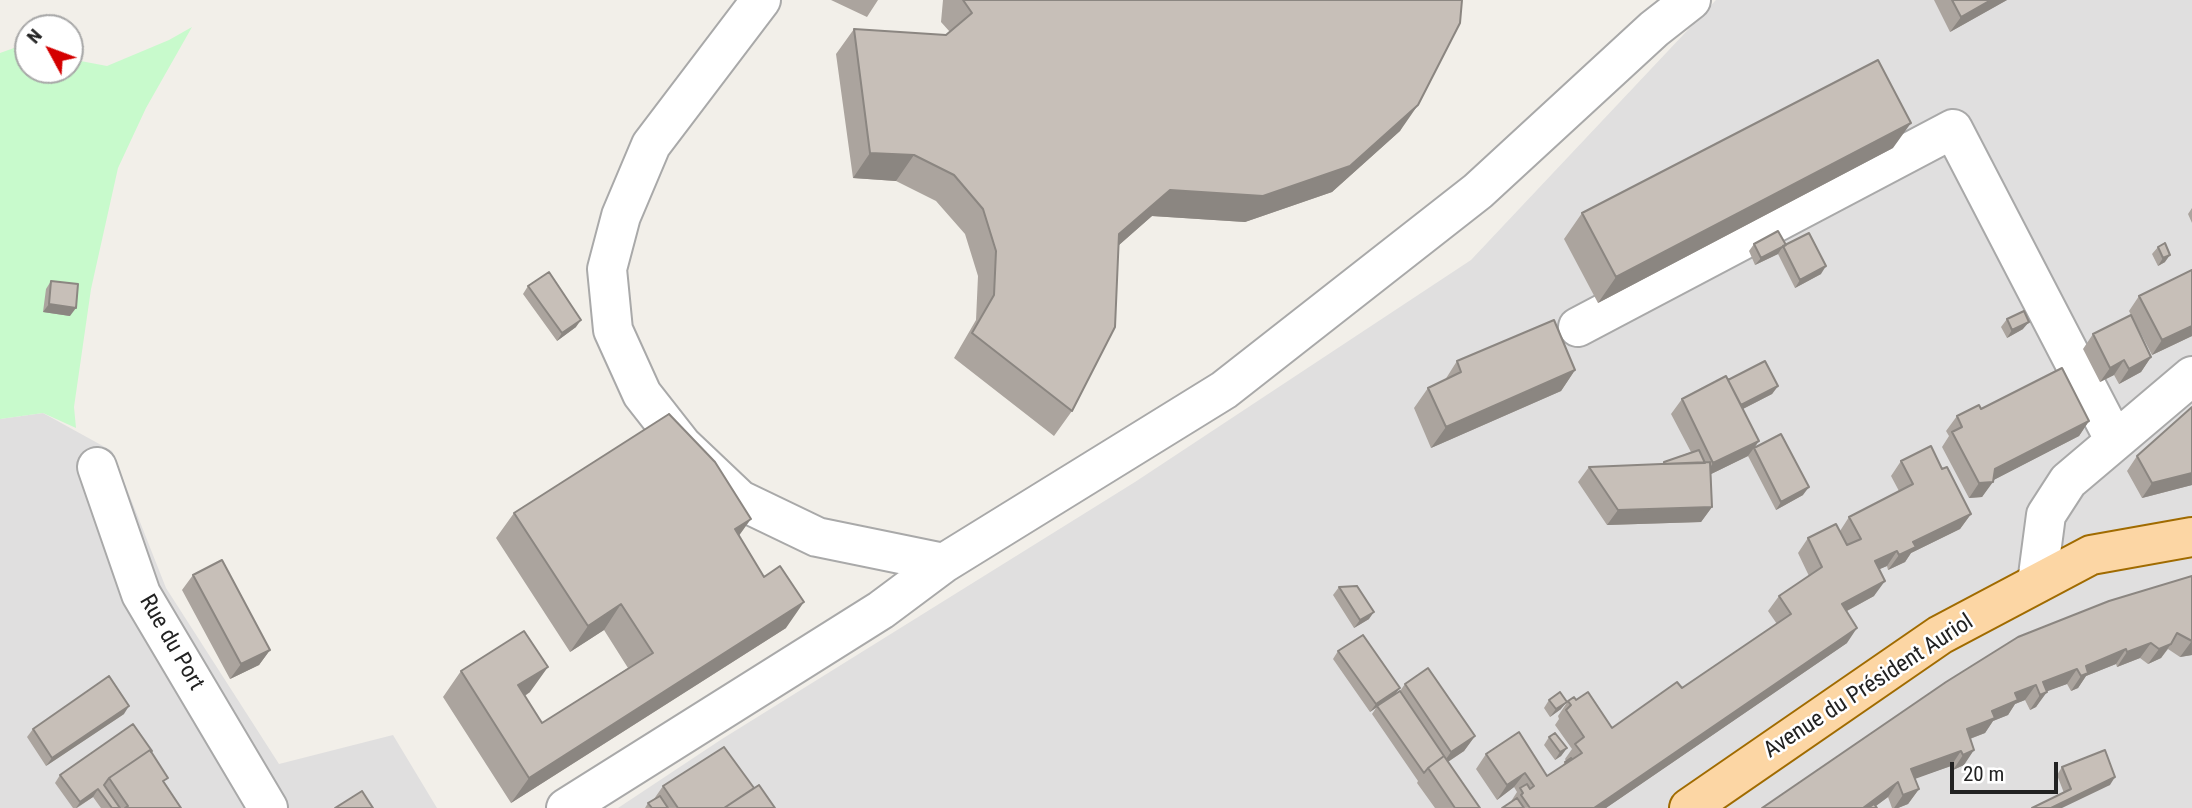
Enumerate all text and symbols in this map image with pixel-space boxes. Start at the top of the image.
north arrow [14,14,84,84]
text: N [22,24,47,48]
street label: Rue du Port [133,590,209,696]
street label: Avenue du Président Auriol [1759,609,1979,765]
scale bar [1954,748,2062,792]
text: 20 m [1963,762,2004,786]

